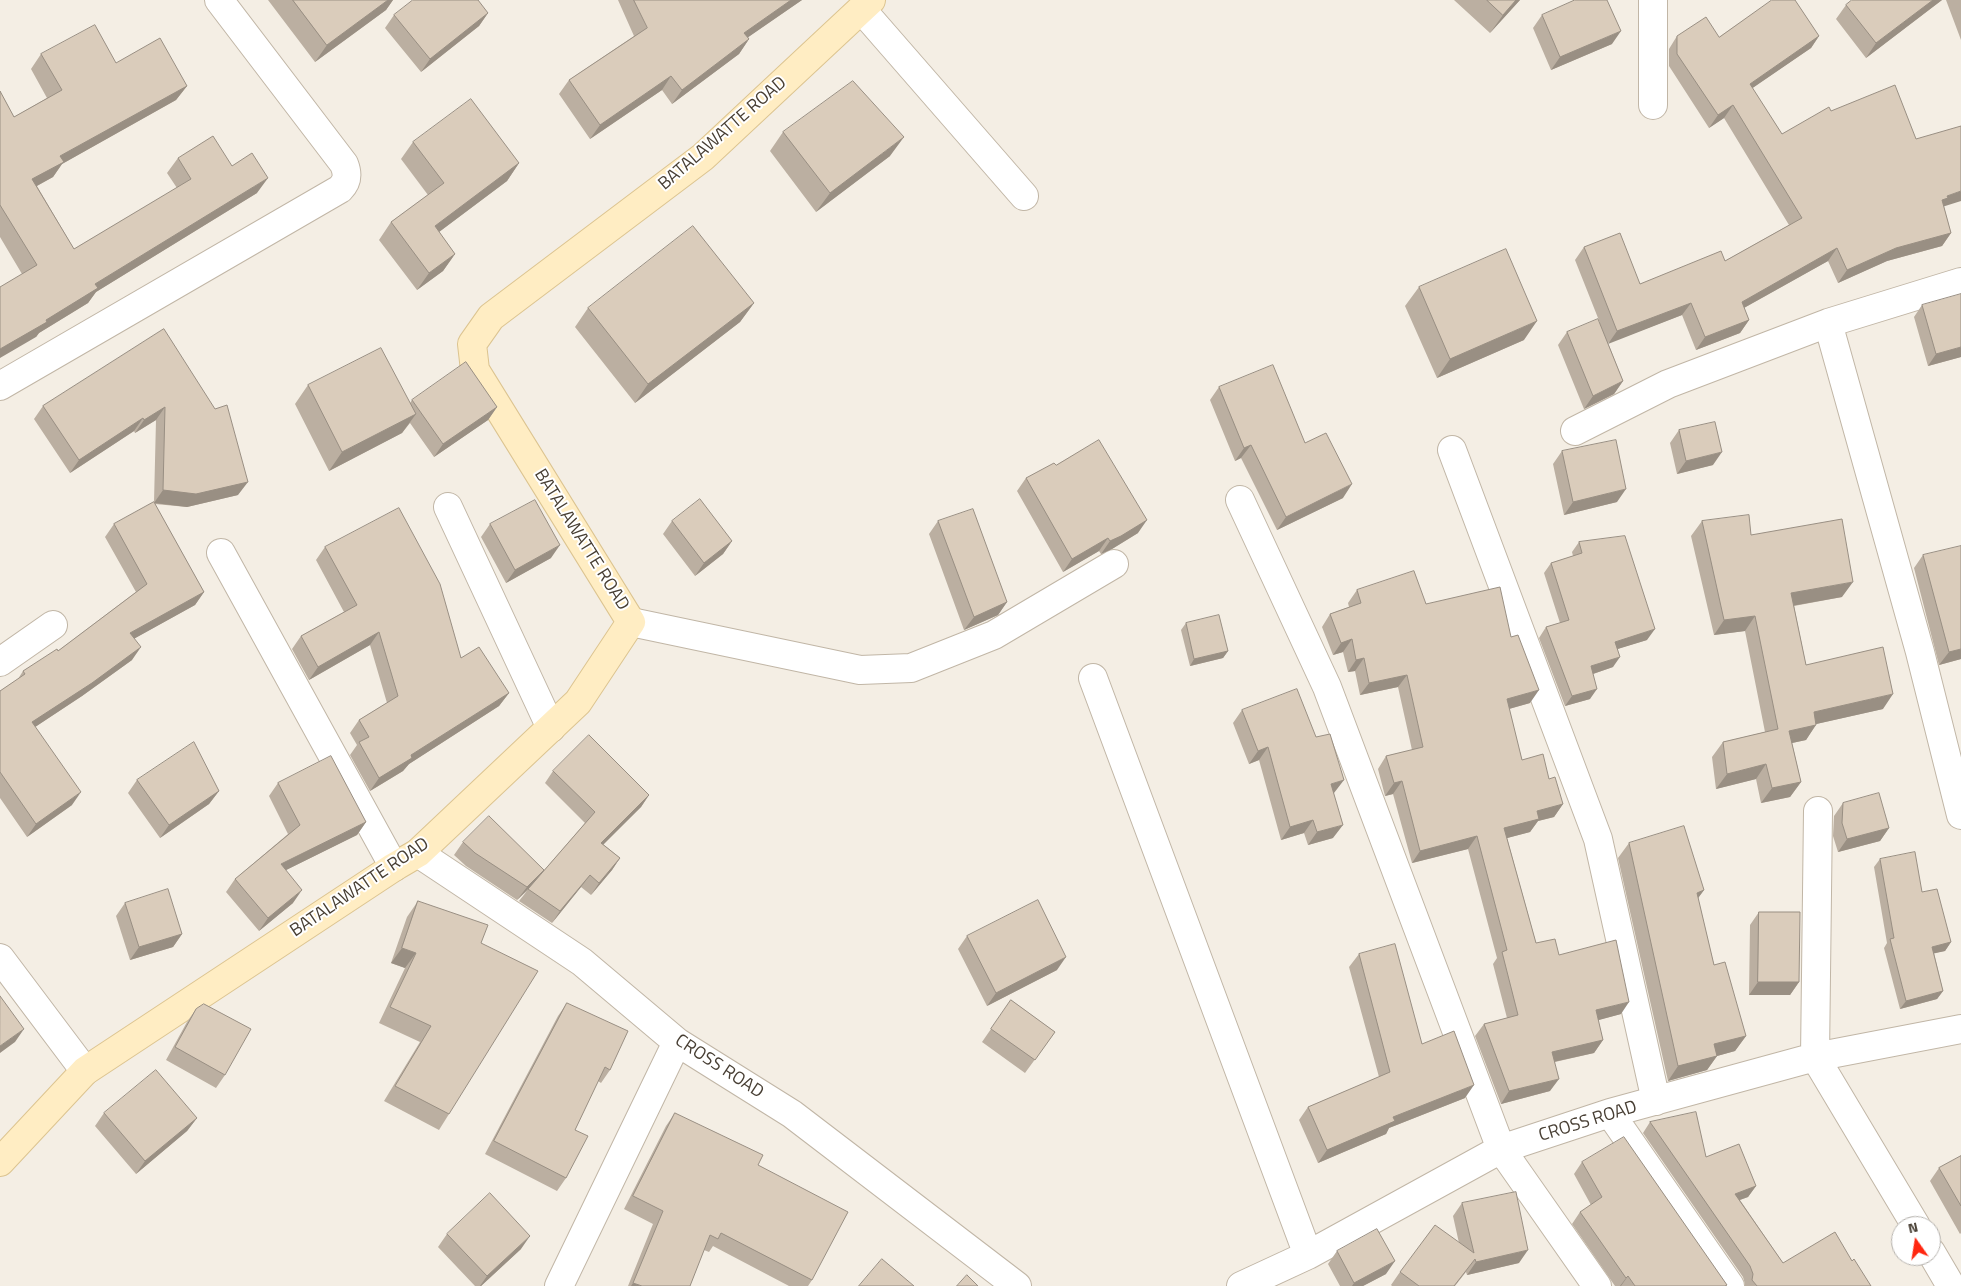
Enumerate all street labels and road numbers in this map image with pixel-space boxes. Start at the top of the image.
street label: BATALAWATTE ROAD [655,73,791,195]
street label: BATALAWATTE ROAD [529,465,633,615]
street label: BATALAWATTE ROAD [287,834,433,942]
street label: CROSS ROAD [671,1030,767,1104]
street label: CROSS ROAD [1536,1097,1640,1147]

